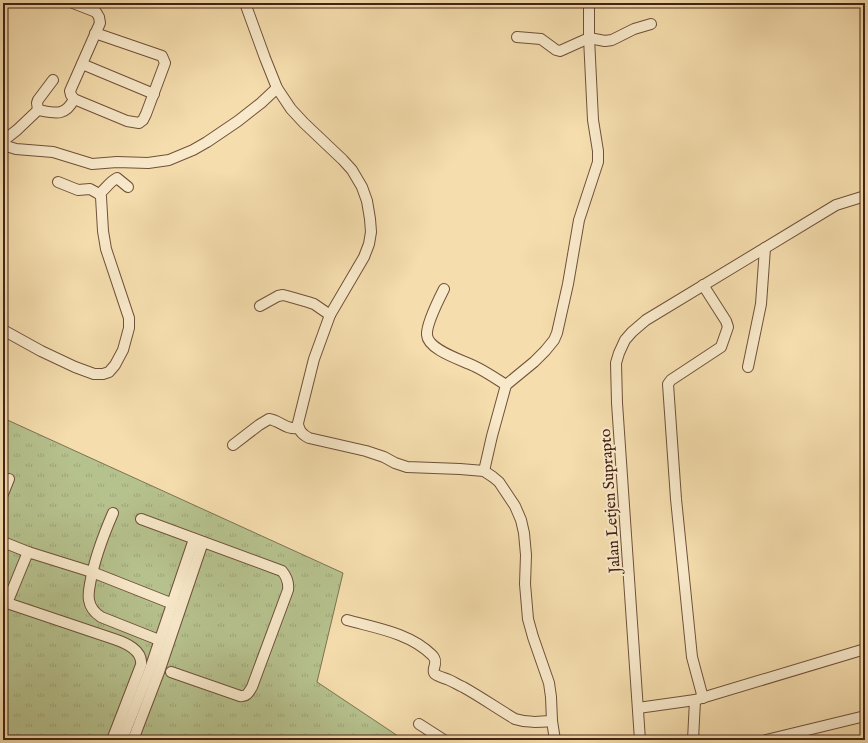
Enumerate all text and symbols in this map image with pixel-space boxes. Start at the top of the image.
street label: Jalan Letjen Suprapto [596,428,626,576]

